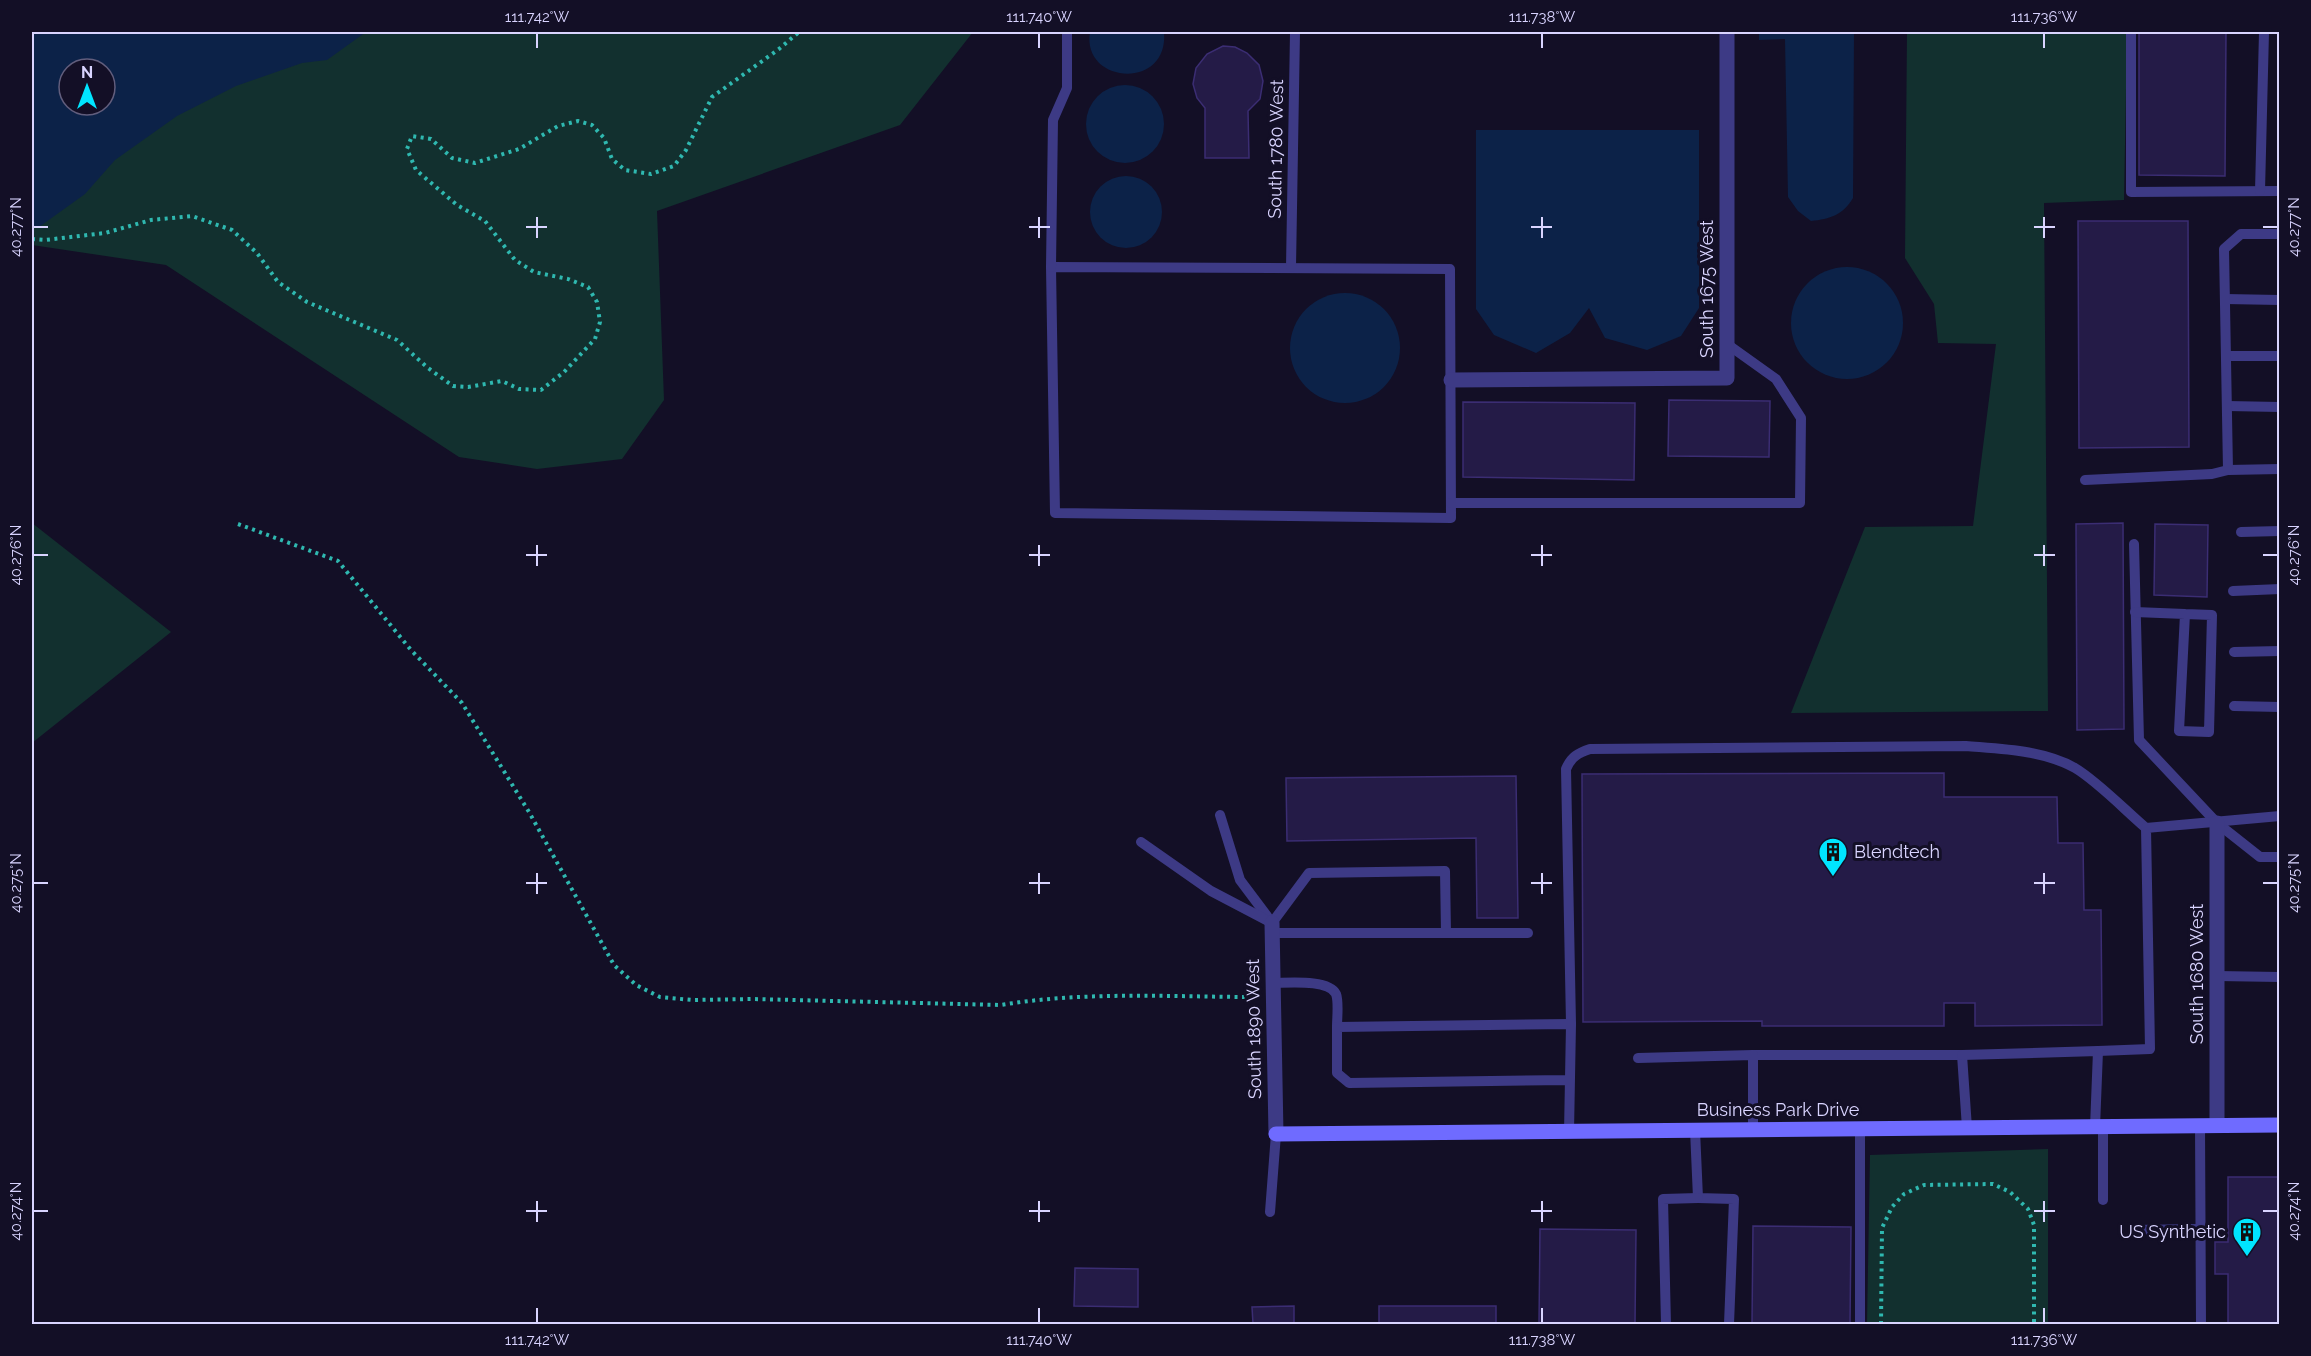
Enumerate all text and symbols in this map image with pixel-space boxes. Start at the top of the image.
text: 111.742°W [505,8,570,26]
text: 111.740°W [1006,8,1072,26]
text: 111.738°W [1509,8,1575,26]
text: 111.736°W [2011,8,2078,26]
north arrow [57,57,117,117]
text: N [81,63,93,82]
street label: South 1780 West [1264,79,1287,219]
text: 40.277°N [7,197,25,257]
text: 40.277°N [2285,197,2303,257]
street label: South 1675 West [1696,220,1717,358]
text: 40.276°N [7,525,25,585]
text: 40.276°N [2285,525,2303,585]
building icon: Blendtech [1817,836,1849,878]
place label: Blendtech [1854,841,1940,862]
text: 40.275°N [7,853,25,913]
text: 40.275°N [2285,853,2303,913]
street label: South 1680 West [2186,904,2207,1044]
street label: South 1890 West [1242,959,1265,1099]
street label: Business Park Drive [1697,1099,1860,1120]
text: 40.274°N [7,1182,25,1240]
text: 40.274°N [2285,1182,2303,1240]
building icon: US Synthetic [2231,1216,2263,1258]
place label: US Synthetic [2119,1221,2226,1242]
text: 111.742°W [505,1331,570,1349]
text: 111.740°W [1006,1331,1072,1349]
text: 111.738°W [1509,1331,1575,1349]
text: 111.736°W [2011,1331,2078,1349]

